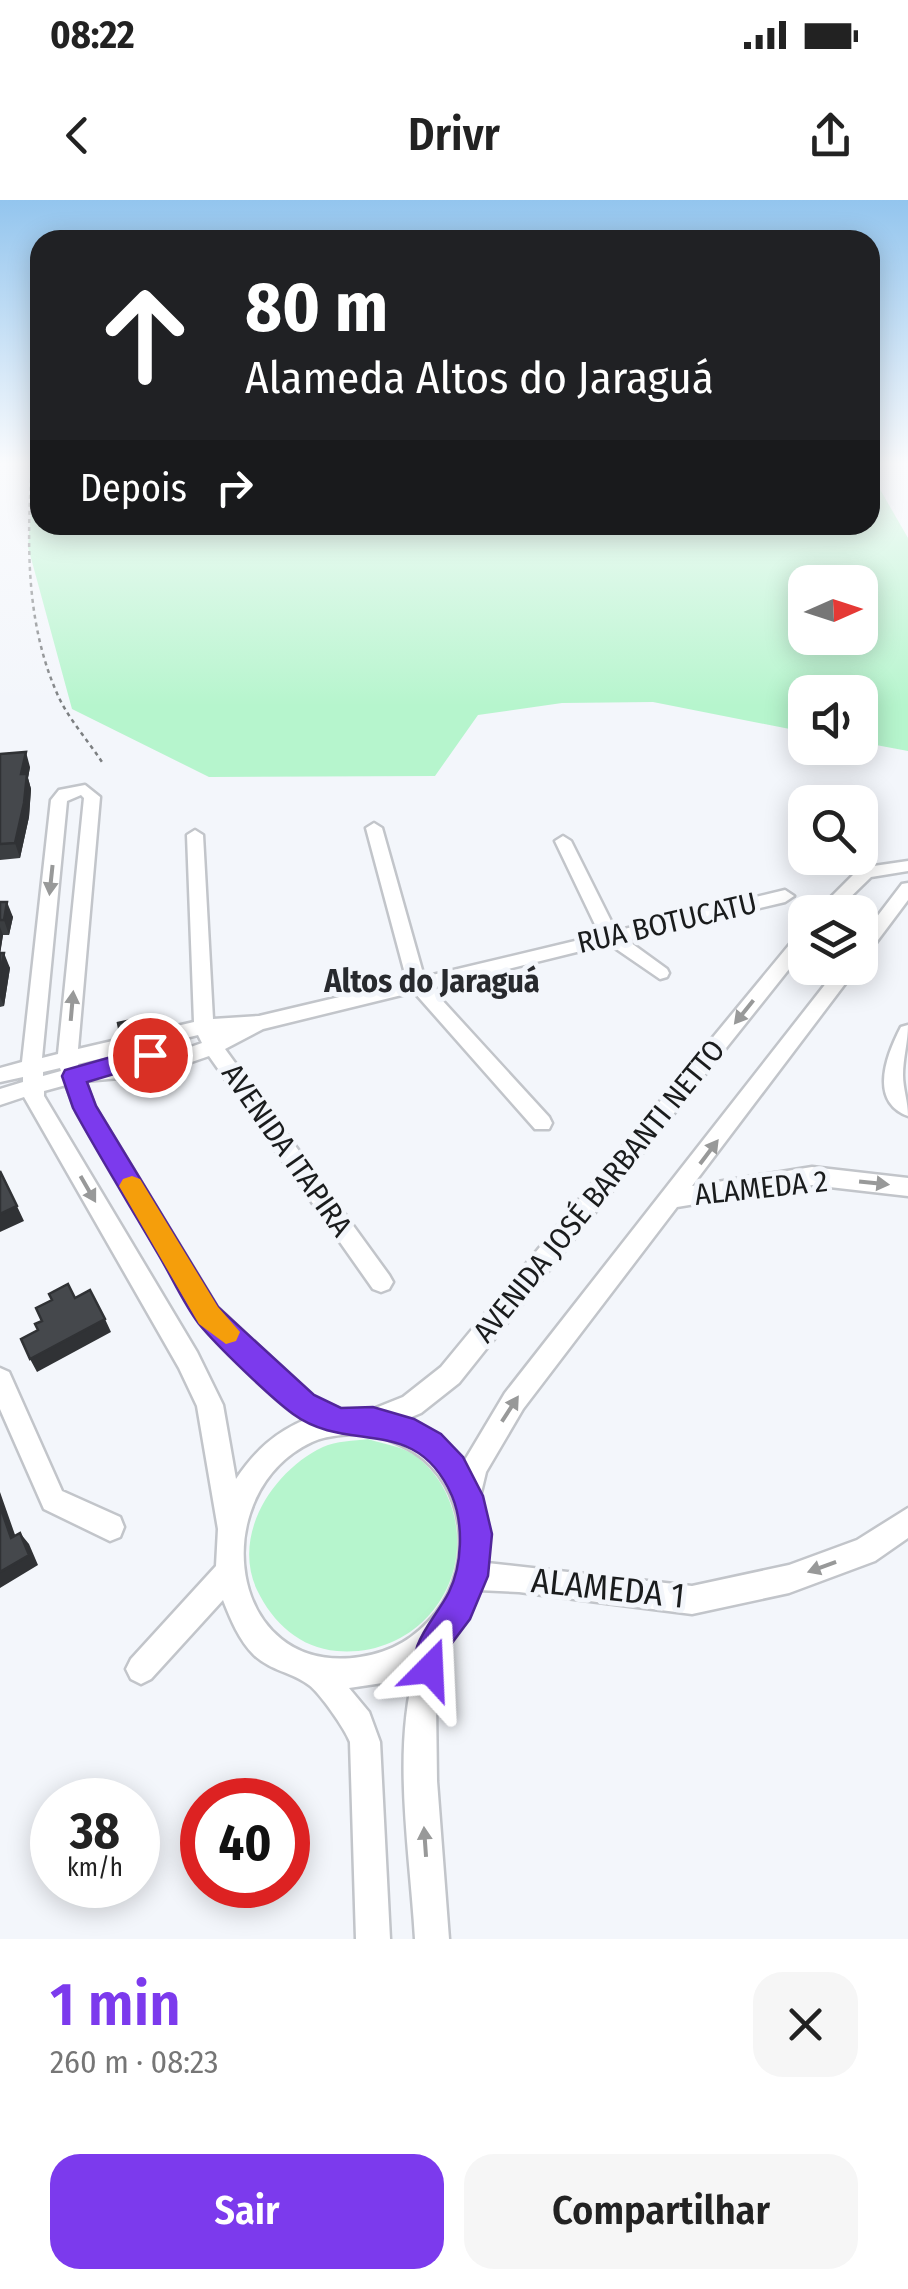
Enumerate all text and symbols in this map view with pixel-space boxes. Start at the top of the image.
text: 08:22 [50,12,135,58]
icon: back [50,108,105,163]
text: Drivr [408,108,500,162]
icon: share [803,108,858,163]
text: 80 m [245,266,388,350]
icon: ahead [80,270,210,400]
text: Alameda Altos do Jaraguá [245,351,714,405]
icon: right [207,460,262,515]
text: Depois [80,465,187,511]
north arrow [788,565,878,655]
map controls [788,565,878,985]
button: sound [788,675,878,765]
button: search [788,785,878,875]
one-way arrow [42,865,58,897]
street label: RUA BOTUCATU [574,885,760,961]
button: layers [788,895,878,985]
district label: Altos do Jaraguá [323,962,540,1000]
one-way arrow [64,990,80,1021]
one-way arrow [734,1000,755,1025]
pin [108,1013,193,1098]
icon: arrive [123,1028,178,1083]
street label: AVENIDA JOSÉ BARBANTI NETTO [466,1032,732,1350]
street label: AVENIDA ITAPIRA [214,1057,360,1243]
one-way arrow [698,1139,718,1165]
street label: ALAMEDA 2 [693,1163,829,1213]
one-way arrow [79,1175,96,1203]
one-way arrow [859,1176,891,1192]
one-way arrow [500,1395,518,1422]
street label: ALAMEDA 1 [529,1559,687,1617]
one-way arrow [807,1560,837,1575]
position arrow [378,1617,482,1721]
speed limit sign: 40 [180,1778,310,1908]
text: 38 [70,1801,120,1861]
one-way arrow [417,1825,433,1857]
text: km/h [67,1853,123,1883]
text: 1 min [50,1969,181,2041]
button: close [753,1972,858,2077]
text: 260 m · 08:23 [50,2043,219,2081]
button: Sair [50,2154,444,2269]
button: Compartilhar [464,2154,858,2269]

